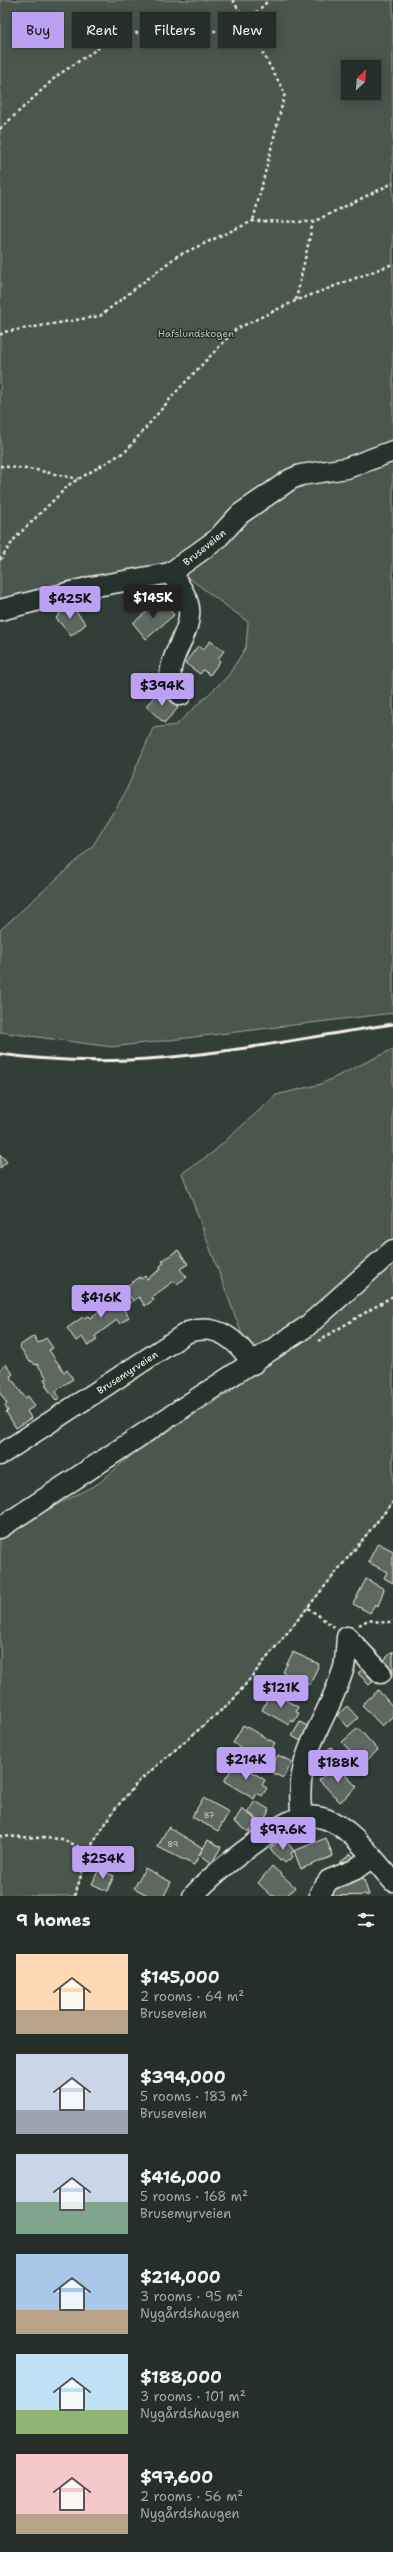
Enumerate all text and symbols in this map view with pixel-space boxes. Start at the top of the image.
chip: Buy [12,12,64,48]
chip: Rent [72,12,132,48]
chip: Filters [140,12,210,48]
chip: New [218,12,276,48]
north arrow [341,60,381,100]
map controls [341,60,381,100]
park label: Hafslundskogen [158,327,234,340]
street label: Bruseveien [180,526,228,569]
pin: $145K [125,585,181,619]
pin: $425K [42,586,98,620]
text: $145K [133,589,173,606]
text: $425K [48,590,92,607]
pin: $394K [134,673,190,707]
text: $394K [140,677,184,694]
pin: $416K [73,1285,129,1319]
text: $416K [81,1289,121,1306]
street label: Brusemyrveien [94,1348,160,1397]
pin: $121K [253,1675,309,1709]
text: $121K [262,1679,300,1696]
pin: $214K [218,1747,274,1781]
pin: $188K [310,1750,366,1784]
text: $214K [226,1751,266,1768]
text: $188K [317,1754,359,1771]
house number: 87 [204,1810,215,1821]
pin: $97.6K [250,1817,316,1851]
text: $97.6K [260,1821,306,1838]
house number: 89 [168,1839,178,1850]
pin: $254K [75,1846,131,1880]
text: $254K [81,1850,125,1867]
text: 9 homes [16,1909,91,1931]
icon: filters [355,1909,377,1931]
text: $145,000 [140,1966,220,1988]
icon: home [48,1970,96,2018]
text: 2 rooms · 64 m² [140,1988,244,2005]
text: Bruseveien [140,2005,207,2022]
text: $394,000 [140,2066,226,2088]
icon: home [48,2070,96,2118]
text: 5 rooms · 183 m² [140,2088,248,2105]
text: Bruseveien [140,2105,207,2122]
text: $416,000 [140,2166,221,2188]
icon: home [48,2170,96,2218]
text: 5 rooms · 168 m² [140,2188,248,2205]
text: Brusemyrveien [140,2205,231,2222]
text: $214,000 [140,2266,221,2288]
icon: home [48,2270,96,2318]
text: 3 rooms · 95 m² [140,2288,243,2305]
text: Nygårdshaugen [140,2305,240,2322]
text: $188,000 [140,2366,222,2388]
icon: home [48,2370,96,2418]
text: 3 rooms · 101 m² [140,2388,246,2405]
text: Nygårdshaugen [140,2405,240,2422]
text: $97,600 [140,2466,213,2488]
icon: home [48,2470,96,2518]
text: 2 rooms · 56 m² [140,2488,243,2505]
text: Nygårdshaugen [140,2505,240,2522]

